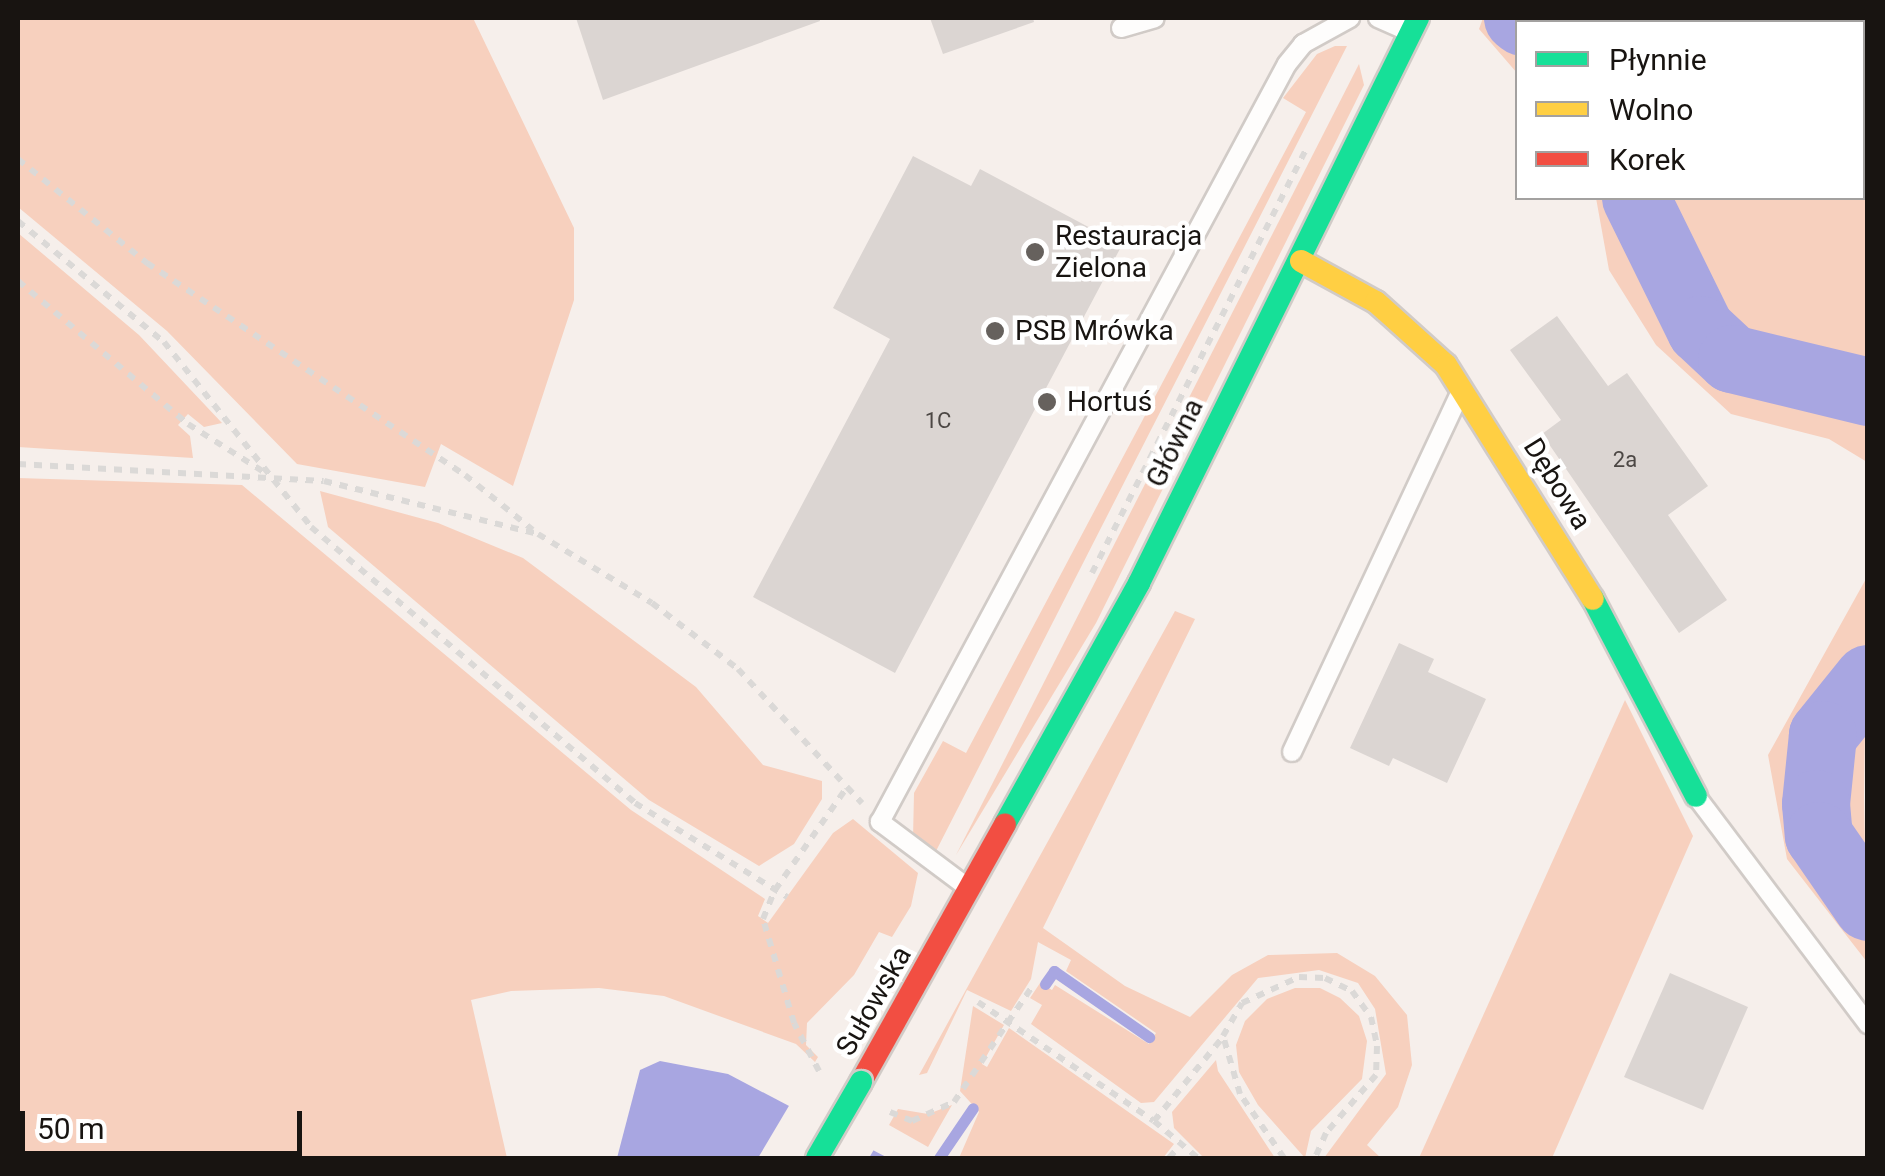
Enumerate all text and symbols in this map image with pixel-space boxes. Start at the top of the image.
legend [1515,20,1865,200]
text: Płynnie [1609,42,1707,77]
text: Wolno [1609,92,1693,127]
text: Korek [1609,142,1686,177]
place label: Restauracja Zielona [1055,219,1202,285]
marker: Restauracja Zielona [1024,241,1046,263]
place label: PSB Mrówka [1015,314,1174,348]
marker: PSB Mrówka [984,320,1006,342]
place label: Hortuś [1067,385,1152,419]
marker: Hortuś [1036,391,1058,413]
street label: Główna [1139,393,1211,493]
house number: 1C [925,408,951,434]
street label: Dębowa [1516,432,1598,536]
house number: 2a [1613,447,1637,473]
street label: Sułowska [829,940,919,1062]
scale bar [25,1091,308,1153]
text: 50 m [37,1111,104,1146]

